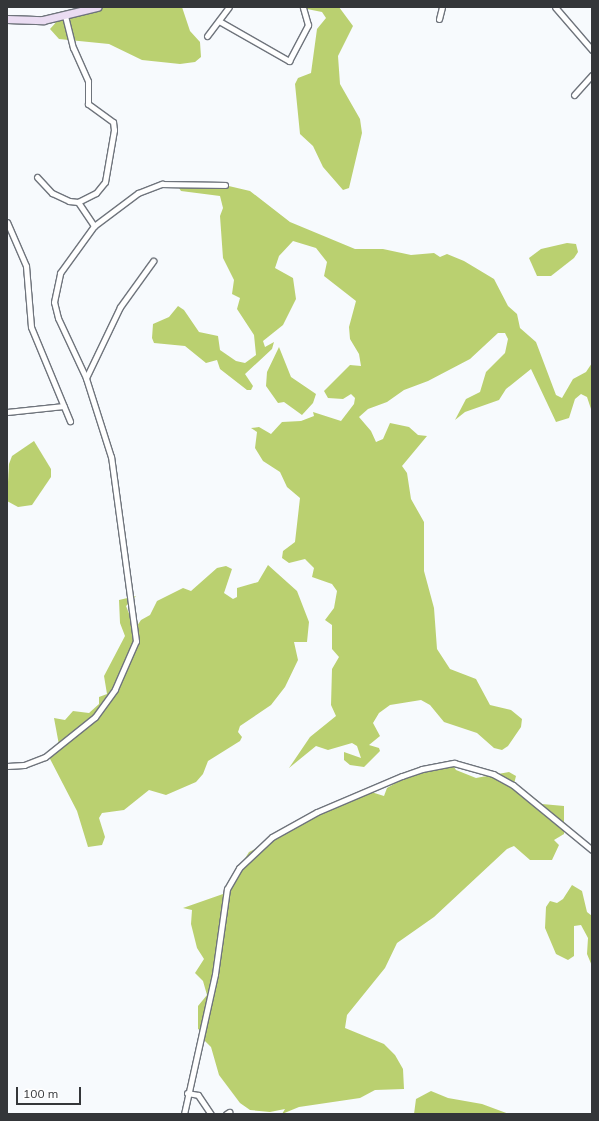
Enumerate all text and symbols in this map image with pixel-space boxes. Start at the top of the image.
scale bar [18,1079,83,1105]
text: 100 m [23,1086,58,1101]

